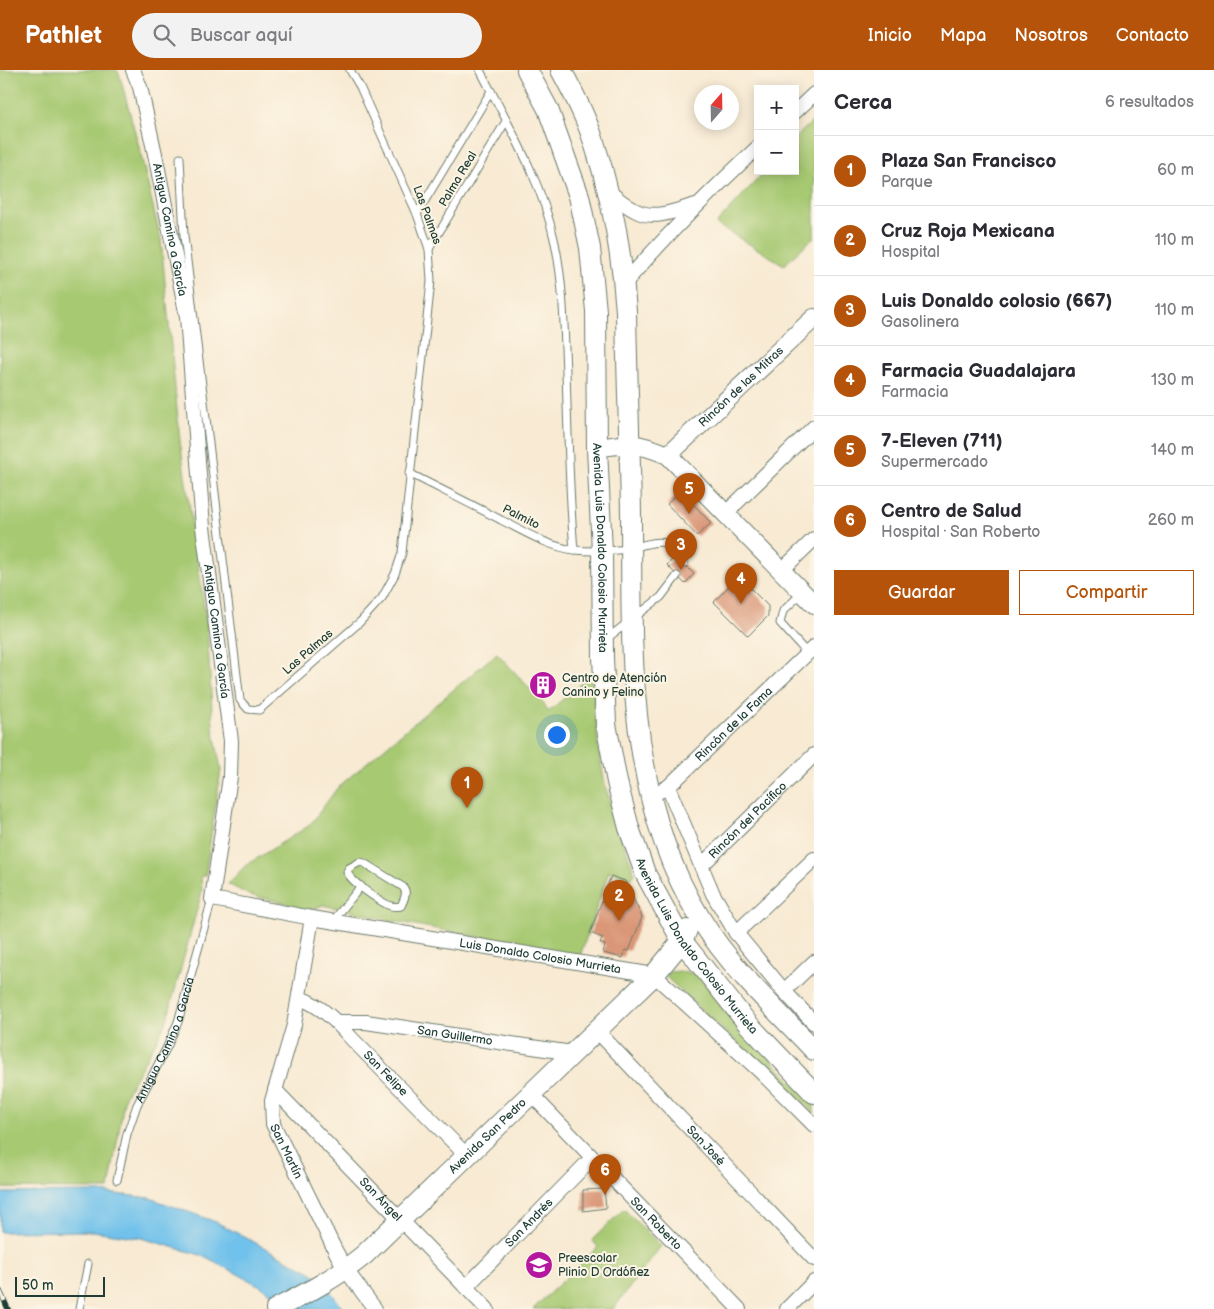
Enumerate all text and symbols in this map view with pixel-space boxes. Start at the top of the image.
search box [132,13,482,58]
text: Pathlet [25,21,102,50]
icon: search [150,21,178,49]
text: Buscar aquí [190,24,292,47]
text: Inicio [868,25,912,46]
text: Mapa [940,25,986,46]
text: Nosotros [1014,25,1088,46]
text: Contacto [1116,25,1189,46]
north arrow [694,85,739,130]
map controls [754,85,799,175]
button: + [754,85,799,130]
text: Cerca [834,90,892,115]
text: 6 resultados [1105,93,1194,112]
button: − [754,130,799,175]
street label: Palma Real [436,149,480,209]
text: Plaza San Francisco [881,150,1056,173]
text: 1 [847,161,853,180]
text: 60 m [1157,161,1194,180]
street label: Antiguo Camino a García [149,162,190,298]
text: Parque [881,173,933,192]
street label: Las Palmas [409,183,445,247]
text: Cruz Roja Mexicana [881,220,1055,243]
text: 2 [845,231,855,250]
text: 110 m [1155,231,1194,250]
text: Hospital [881,243,940,262]
text: Luis Donaldo colosio (667) [881,290,1112,313]
text: 3 [845,301,855,320]
text: 110 m [1155,301,1194,320]
text: Gasolinera [881,313,959,332]
street label: Rincón de las Mitras [695,343,787,430]
text: Farmacia Guadalajara [881,360,1076,383]
text: 4 [845,371,855,390]
text: 130 m [1151,371,1194,390]
text: Farmacia [881,383,949,402]
text: 7-Eleven (711) [881,430,1003,453]
text: 5 [845,441,855,460]
text: 140 m [1151,441,1194,460]
street label: Avenida Luis Donaldo Colosio Murrieta [589,443,610,653]
text: Supermercado [881,453,988,472]
pin: 5 [673,473,705,514]
text: Centro de Salud [881,500,1022,523]
street label: Palmito [500,501,542,533]
text: 6 [845,511,855,530]
text: 260 m [1148,511,1194,530]
text: Hospital · San Roberto [881,523,1040,542]
pin: 3 [665,529,697,570]
street label: Antiguo Camino a García [200,563,233,700]
pin: 4 [725,563,757,604]
button: Guardar [834,570,1009,615]
button: Compartir [1019,570,1194,615]
street label: Las Palmas [280,626,336,678]
building icon: Centro de Atención Canino y Felino [528,670,558,700]
place label: Centro de Atención Canino y Felino [562,671,667,700]
street label: Rincón de la Fama [692,683,776,765]
your location [544,722,570,748]
pin: 1 [451,767,483,808]
street label: Rincón del Pacífico [705,778,790,862]
street label: Avenida Luis Donaldo Colosio Murrieta [633,856,761,1037]
pin: 2 [603,880,635,921]
street label: Luis Donaldo Colosio Murrieta [458,935,622,977]
street label: Antiguo Camino a García [132,975,198,1105]
street label: San Guillermo [416,1022,494,1048]
street label: San Felipe [360,1047,411,1099]
street label: Avenida San Pedro [445,1095,530,1177]
street label: San Martín [267,1121,306,1181]
street label: San José [683,1122,728,1169]
pin: 6 [589,1154,621,1195]
street label: San Ángel [356,1174,405,1224]
street label: San Roberto [627,1194,685,1253]
street label: San Andrés [502,1195,556,1250]
school or university icon: Preescolar Plinio D Ordóñez [524,1250,554,1280]
place label: Preescolar Plinio D Ordóñez [558,1251,650,1280]
scale bar [15,1274,105,1297]
text: 50 m [22,1277,54,1294]

